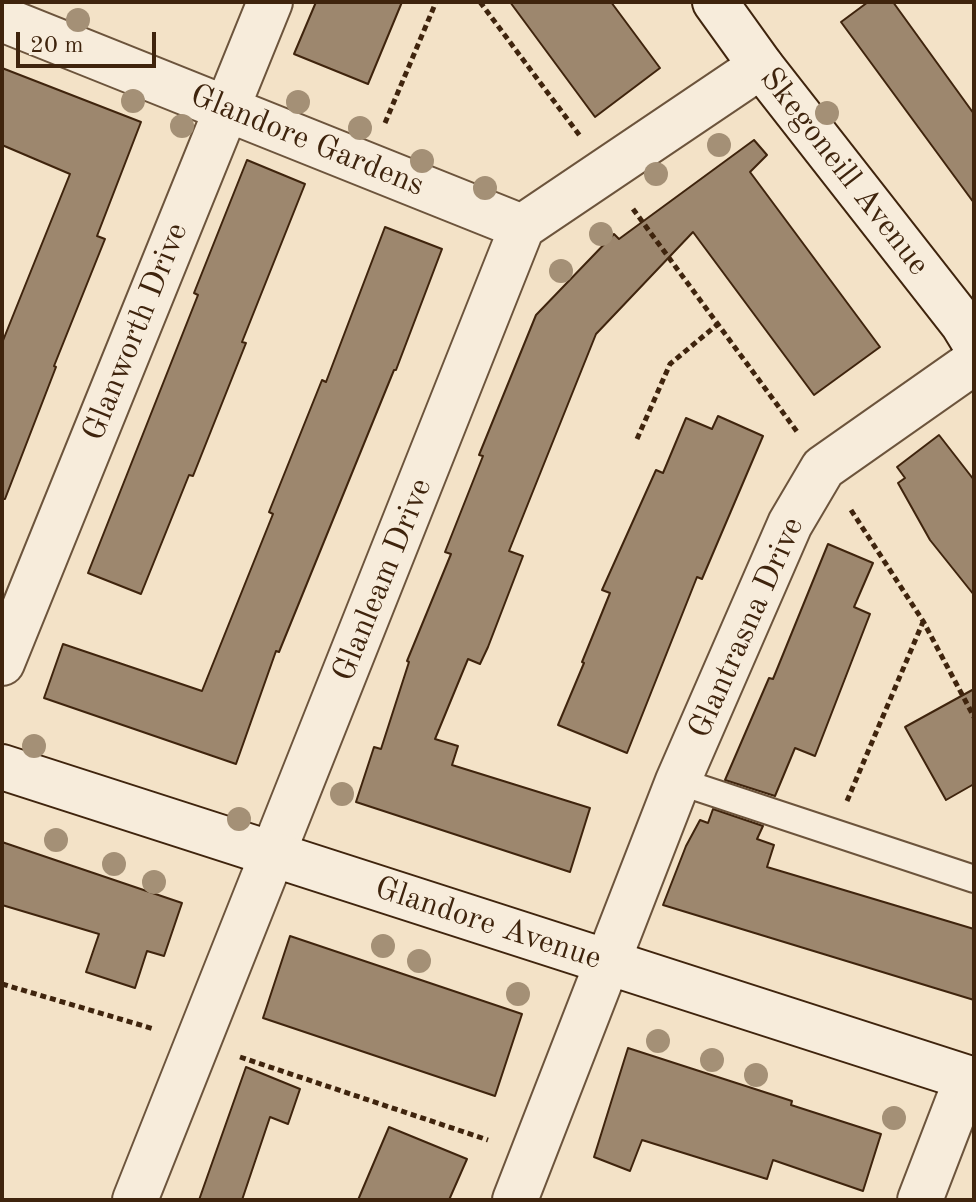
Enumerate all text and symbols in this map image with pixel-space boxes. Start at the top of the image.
scale bar [20,16,160,66]
text: 20 m [30,34,84,58]
street label: Skegoneill Avenue [751,61,937,283]
street label: Glandore Gardens [185,77,429,205]
street label: Glanworth Drive [75,217,197,447]
street label: Glanleam Drive [325,473,441,687]
street label: Glantrasna Drive [681,512,813,744]
street label: Glandore Avenue [370,869,606,979]

